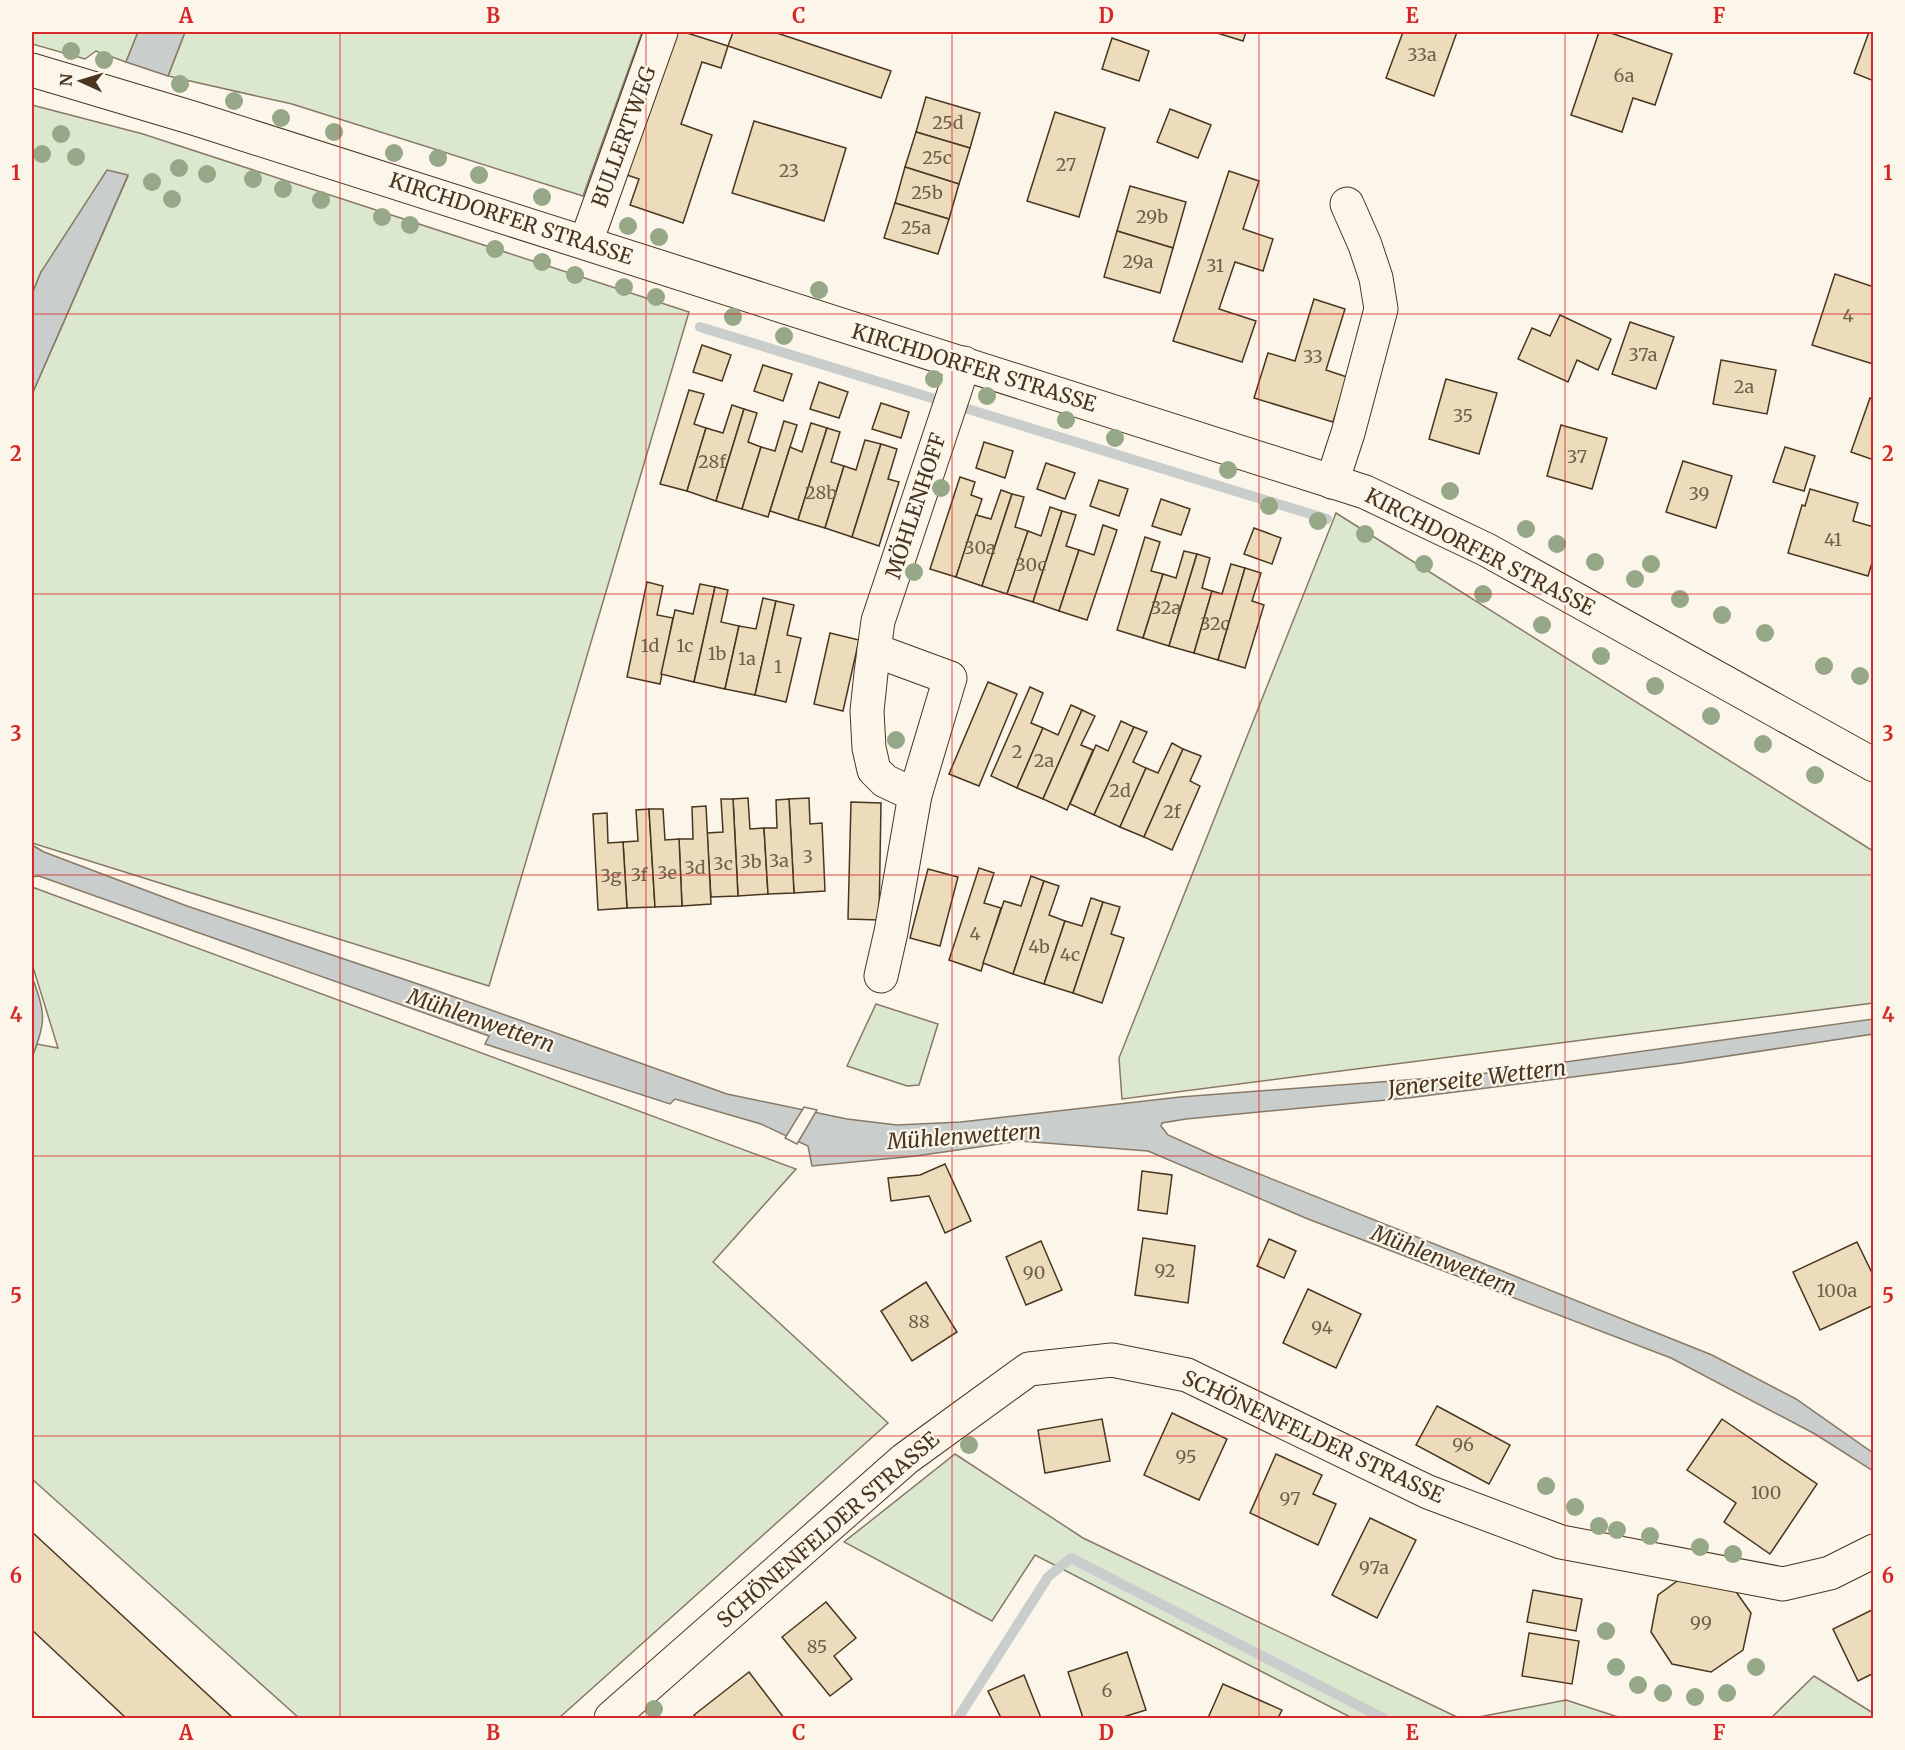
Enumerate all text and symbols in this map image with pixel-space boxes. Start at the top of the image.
text: A [178,3,194,28]
text: B [486,3,500,28]
text: C [792,3,806,28]
text: D [1098,3,1114,28]
text: E [1405,3,1419,28]
text: F [1713,3,1726,28]
house number: 33a [1407,43,1437,66]
north arrow [51,51,111,111]
street label: BULLERTWEG [585,63,662,211]
house number: 6a [1614,64,1635,87]
text: N [56,73,76,87]
house number: 25d [932,111,964,134]
house number: 25c [922,146,952,169]
house number: 27 [1056,153,1076,176]
house number: 23 [779,159,799,182]
text: 1 [11,160,21,185]
text: 1 [1883,160,1893,185]
street label: KIRCHDORFER STRASSE [386,166,637,271]
house number: 25b [911,181,943,204]
house number: 29b [1136,205,1168,228]
house number: 25a [901,216,931,239]
house number: 29a [1123,250,1154,273]
house number: 31 [1206,254,1224,277]
house number: 4 [1842,304,1854,327]
street label: KIRCHDORFER STRASSE [849,317,1100,418]
house number: 37a [1629,343,1658,366]
house number: 33 [1303,345,1323,368]
house number: 2a [1734,375,1755,398]
house number: 35 [1453,404,1473,427]
street label: MÖHLENHOFF [879,429,952,582]
text: 2 [10,441,22,466]
text: 2 [1882,441,1894,466]
house number: 37 [1567,445,1587,468]
house number: 28f [698,450,727,473]
house number: 28b [805,481,837,504]
street label: KIRCHDORFER STRASSE [1361,482,1600,622]
house number: 39 [1689,482,1709,505]
house number: 41 [1824,528,1842,551]
house number: 30a [964,536,996,559]
house number: 30c [1015,553,1047,576]
house number: 32a [1151,596,1181,619]
house number: 32c [1200,612,1230,635]
house number: 1d [641,634,659,657]
house number: 1c [677,634,693,657]
house number: 1b [708,642,726,665]
house number: 1a [738,647,756,670]
house number: 1 [774,655,782,678]
text: 3 [10,721,22,746]
text: 3 [1882,721,1894,746]
house number: 2 [1012,740,1022,763]
house number: 2a [1034,749,1055,772]
house number: 2d [1109,779,1131,802]
house number: 2f [1163,800,1182,823]
house number: 3 [803,845,813,868]
house number: 3a [769,849,789,872]
house number: 3b [741,850,762,873]
house number: 3c [713,852,733,875]
house number: 3d [684,856,706,879]
house number: 3e [657,861,677,884]
house number: 3f [631,863,649,886]
house number: 3g [601,864,622,887]
house number: 4 [969,922,981,945]
house number: 4b [1028,935,1050,958]
house number: 4c [1060,943,1080,966]
water label: Mühlenwettern [403,981,558,1058]
text: 4 [10,1002,23,1027]
text: 4 [1882,1002,1895,1027]
water label: Jenerseite Wettern [1384,1053,1568,1103]
water label: Mühlenwettern [885,1117,1042,1155]
water label: Mühlenwettern [1366,1218,1521,1302]
house number: 92 [1154,1259,1176,1282]
house number: 90 [1023,1261,1045,1284]
house number: 100a [1817,1279,1858,1302]
text: 5 [10,1283,22,1308]
text: 5 [1882,1283,1894,1308]
house number: 88 [908,1310,930,1333]
house number: 94 [1311,1316,1333,1339]
street label: SCHÖNENFELDER STRASSE [1178,1364,1449,1509]
street label: SCHÖNENFELDER STRASSE [711,1425,945,1634]
house number: 96 [1452,1433,1474,1456]
house number: 95 [1176,1445,1197,1468]
house number: 100 [1751,1481,1781,1504]
house number: 97 [1280,1487,1300,1510]
house number: 97a [1359,1556,1389,1579]
text: 6 [10,1563,22,1588]
text: 6 [1882,1563,1894,1588]
house number: 99 [1690,1611,1712,1634]
house number: 85 [807,1635,827,1658]
house number: 6 [1102,1679,1113,1702]
text: A [178,1720,194,1745]
text: B [486,1720,500,1745]
text: C [792,1720,806,1745]
text: D [1098,1720,1114,1745]
text: E [1405,1720,1419,1745]
text: F [1713,1720,1726,1745]

